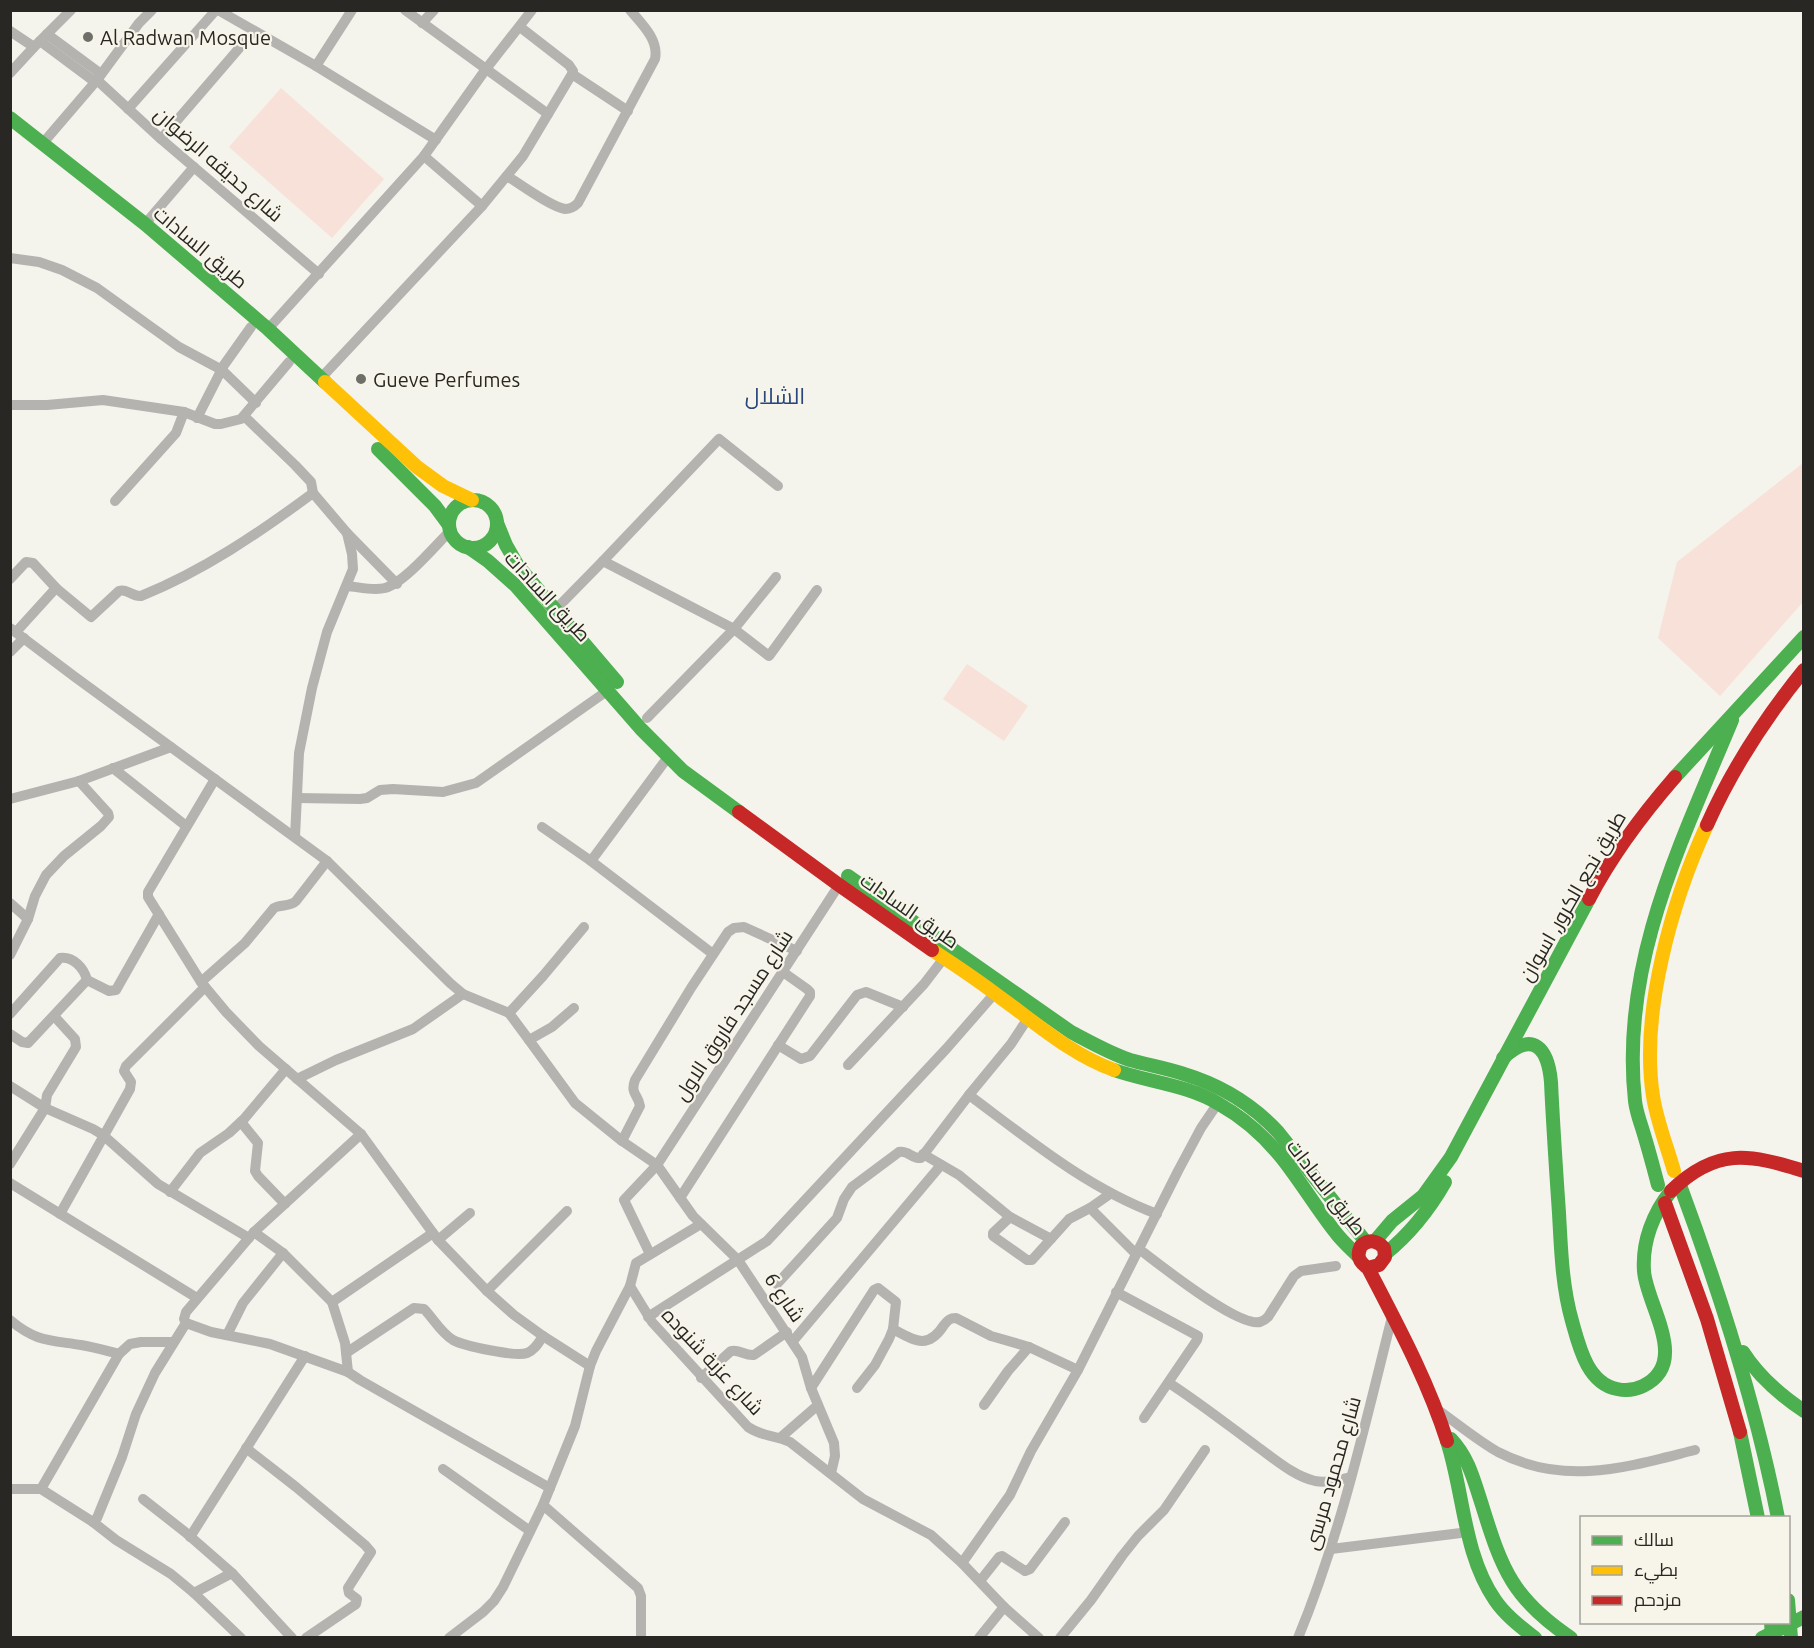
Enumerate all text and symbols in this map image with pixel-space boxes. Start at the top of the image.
place label: Al Radwan Mosque [100,26,271,49]
marker: Al Radwan Mosque [81,30,95,44]
street label: شارع حديقه الرضوان [148,102,288,228]
street label: طريق السادات [148,201,252,294]
place label: Gueve Perfumes [373,368,520,391]
marker: Gueve Perfumes [354,372,368,386]
district label: الشلال [745,383,805,409]
street label: طريق السادات [499,546,596,647]
street label: طريق نجع الكرور, اسوان [1514,807,1633,987]
street label: طريق السادات [855,868,964,954]
street label: شارع مسجد فاروق الاول [669,925,799,1106]
street label: طريق السادات [1281,1135,1371,1241]
street label: شارع 6 [758,1268,810,1328]
street label: شارع عزبة شنوده [655,1303,768,1421]
street label: شارع محمود مرسى [1299,1394,1368,1553]
legend [1580,1516,1790,1624]
text: سالك [1634,1529,1674,1549]
text: بطيء [1634,1559,1678,1584]
text: مزدحم [1634,1589,1682,1612]

